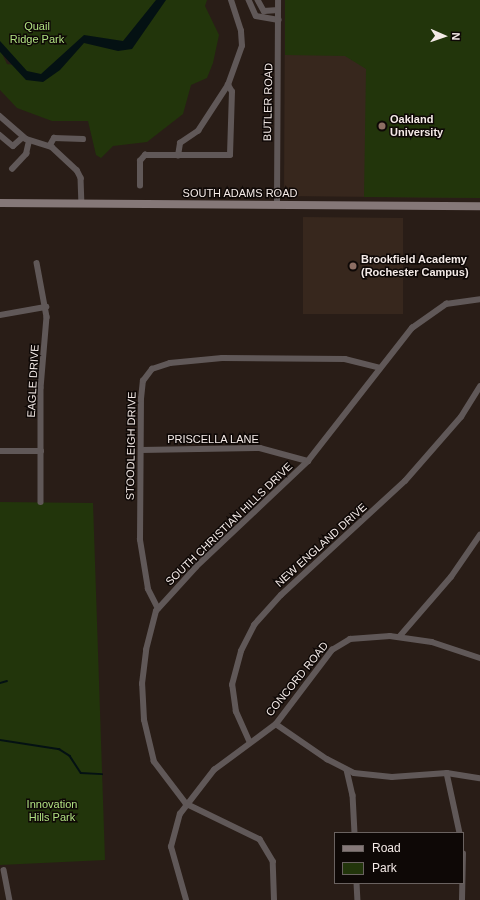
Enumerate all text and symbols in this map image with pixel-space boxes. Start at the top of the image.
north arrow [424,16,464,56]
park label: Quail Ridge Park [10,20,64,46]
text: N [450,32,462,41]
street label: BUTLER ROAD [261,63,275,141]
place label: Oakland University [390,113,443,139]
marker: Oakland University [377,121,387,131]
street label: SOUTH ADAMS ROAD [182,186,298,200]
place label: Brookfield Academy (Rochester Campus) [361,253,469,279]
marker: Brookfield Academy (Rochester Campus) [348,261,358,271]
street label: EAGLE DRIVE [24,344,42,418]
street label: STOODLEIGH DRIVE [123,392,139,500]
street label: PRISCELLA LANE [167,432,259,446]
street label: SOUTH CHRISTIAN HILLS DRIVE [163,460,295,588]
street label: NEW ENGLAND DRIVE [273,500,369,590]
street label: CONCORD ROAD [263,639,331,719]
park label: Innovation Hills Park [27,798,77,824]
legend [334,832,464,884]
text: Road [372,841,401,855]
text: Park [372,861,397,875]

